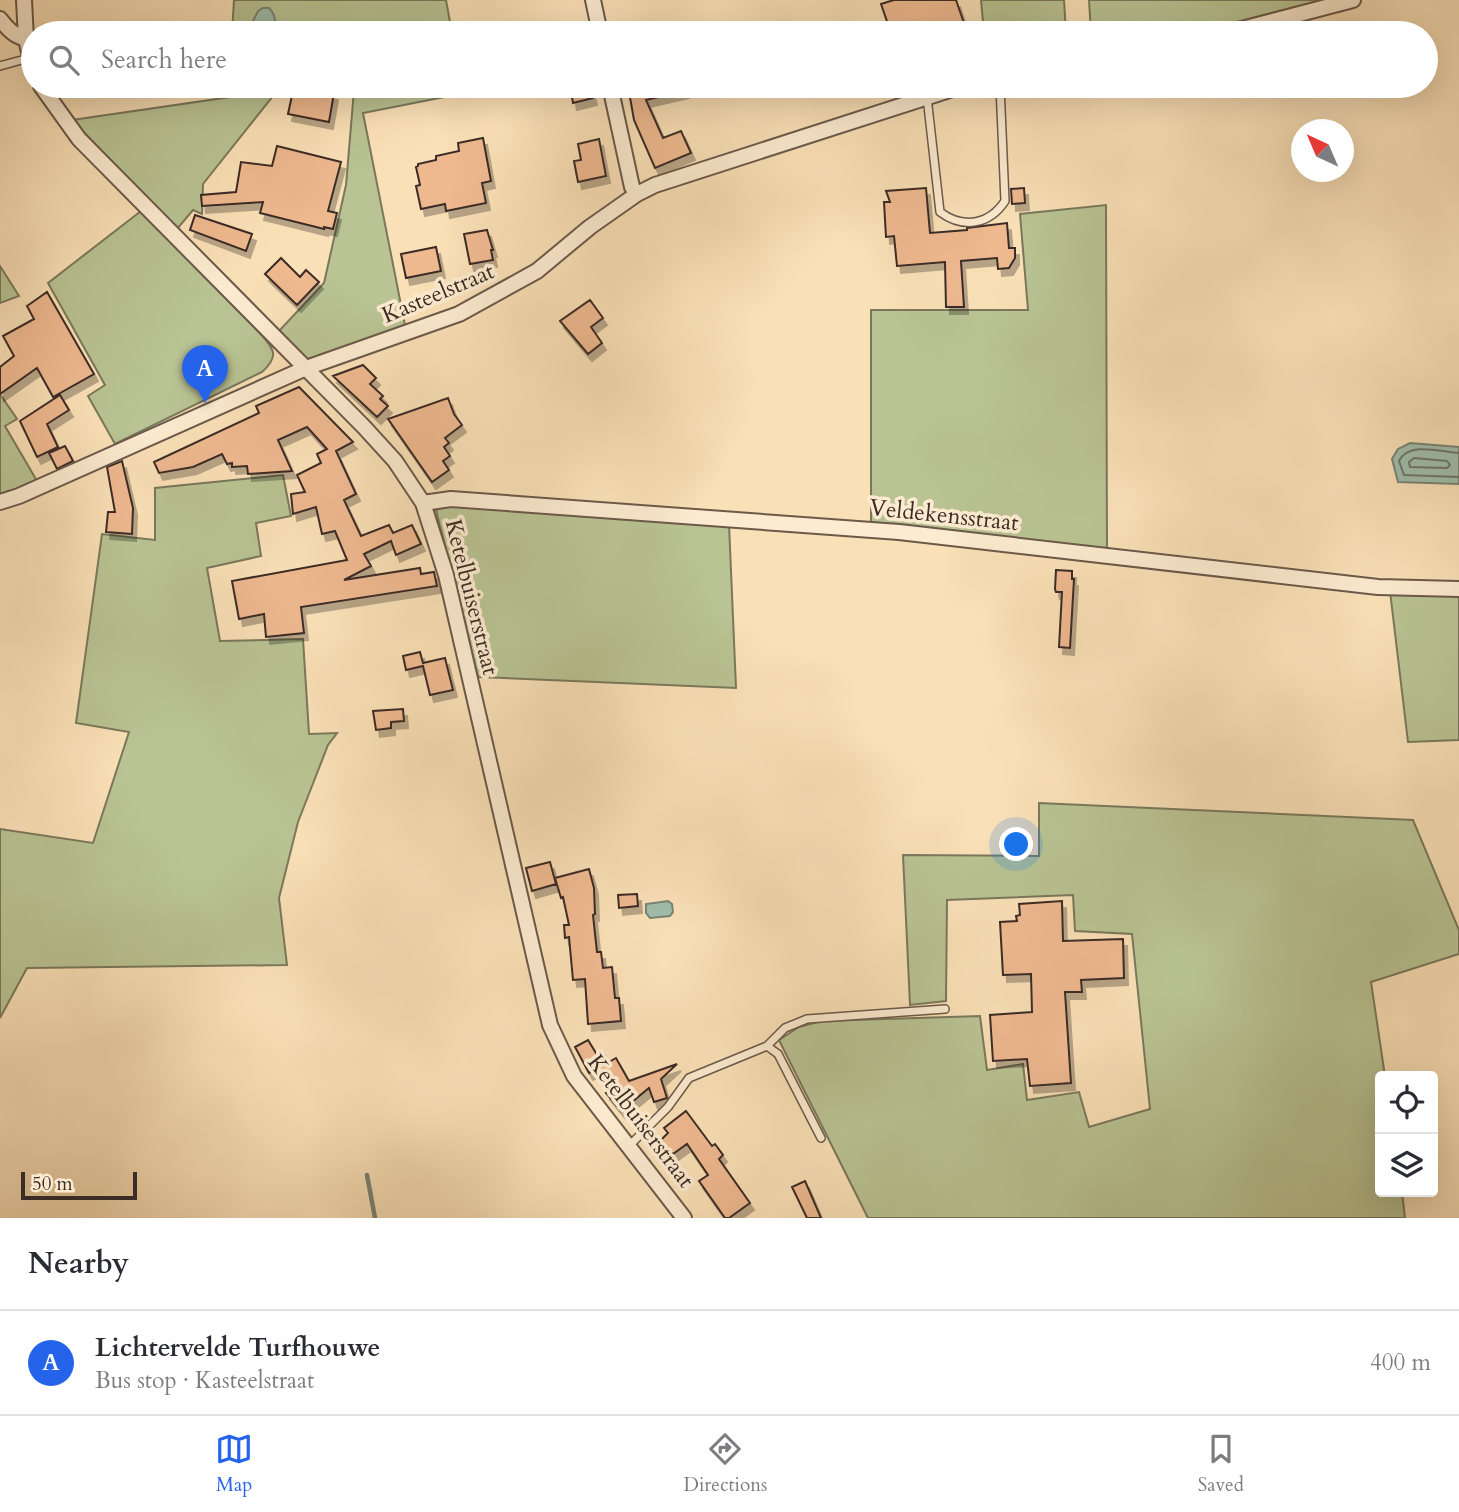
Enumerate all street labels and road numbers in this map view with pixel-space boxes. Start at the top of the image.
street label: Kasteelstraat [377,255,499,331]
street label: Veldekensstraat [868,492,1020,538]
street label: Ketelbuiserstraat [438,516,506,678]
street label: Ketelbuiserstraat [581,1048,701,1194]

